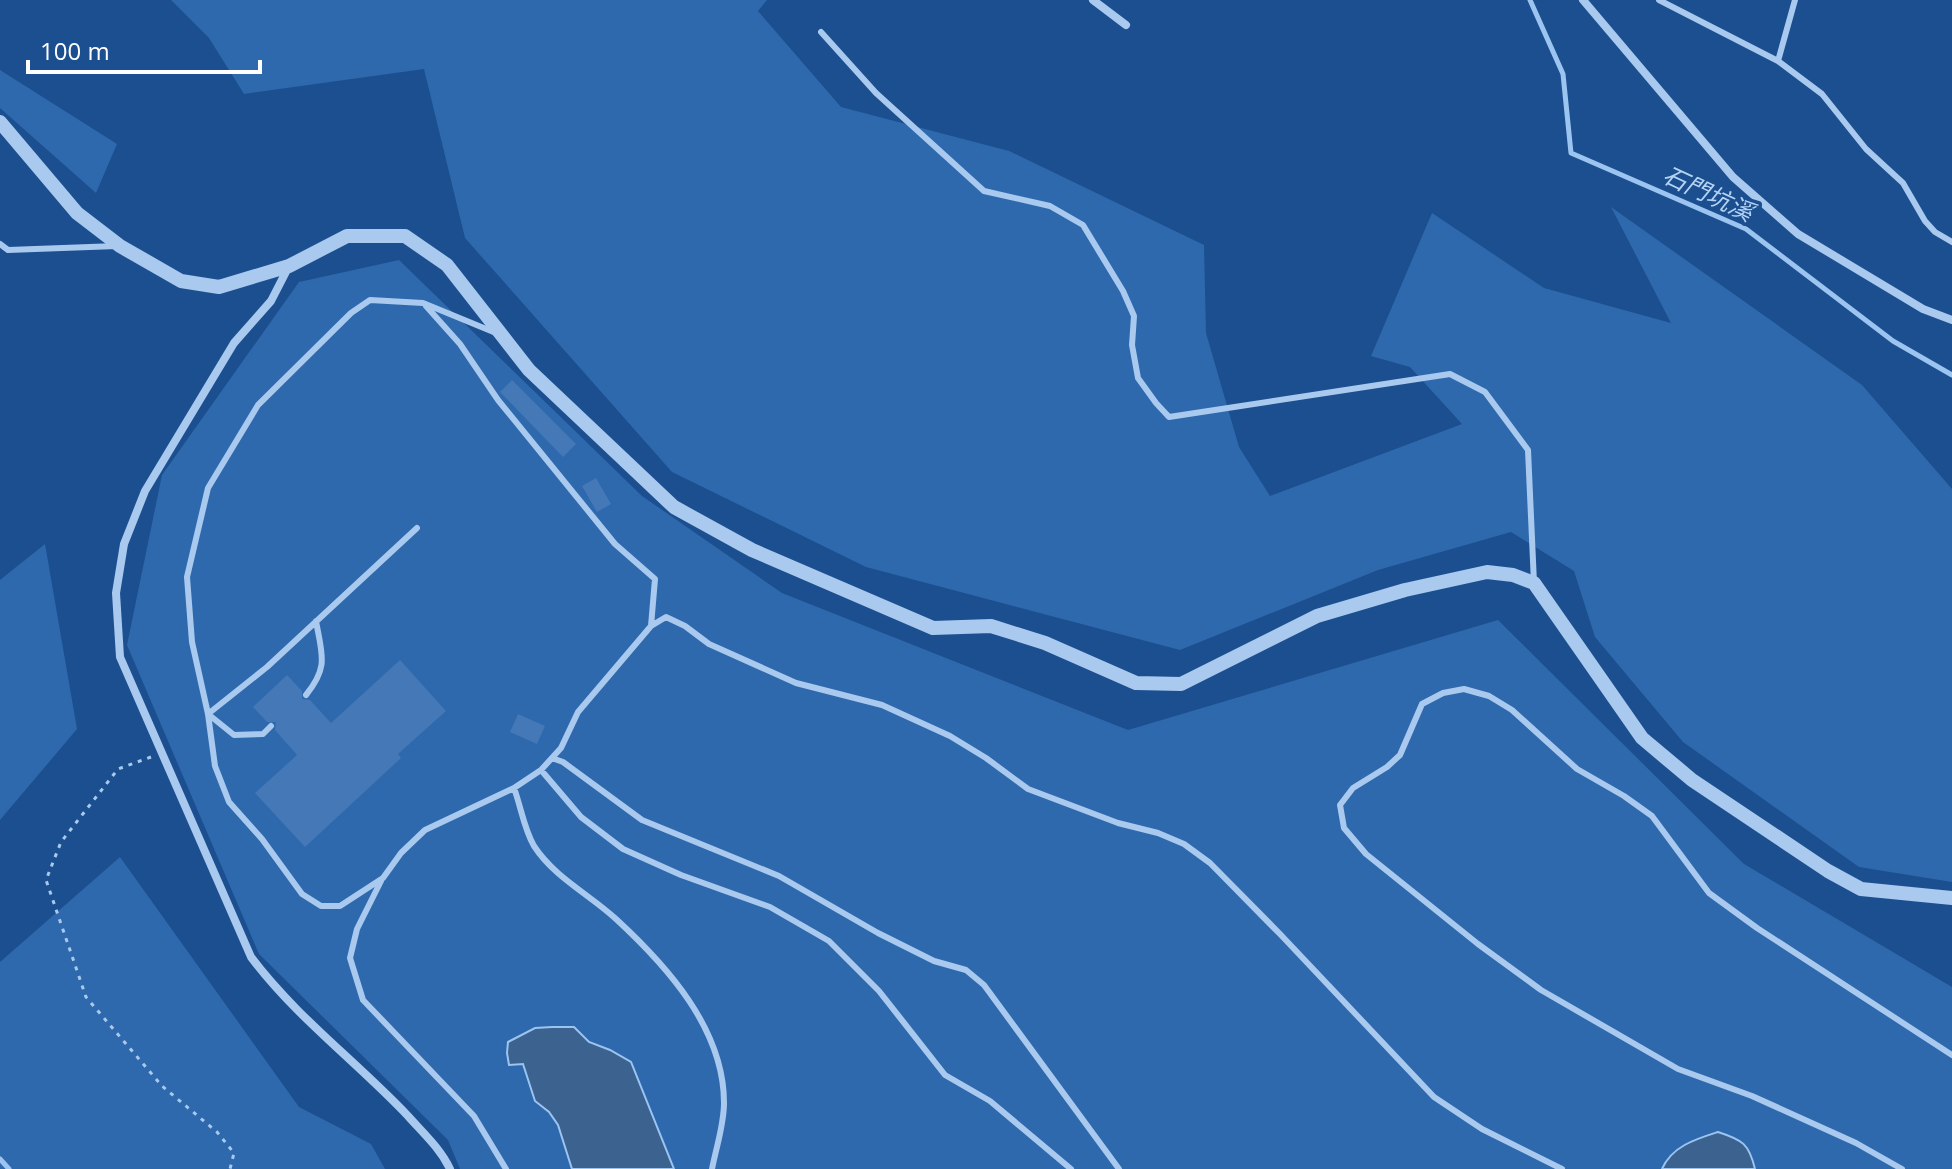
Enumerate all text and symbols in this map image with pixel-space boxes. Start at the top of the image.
scale bar [28,24,260,74]
text: 100 m [40,34,110,67]
water label: 石門坑溪 [1658,157,1762,229]

